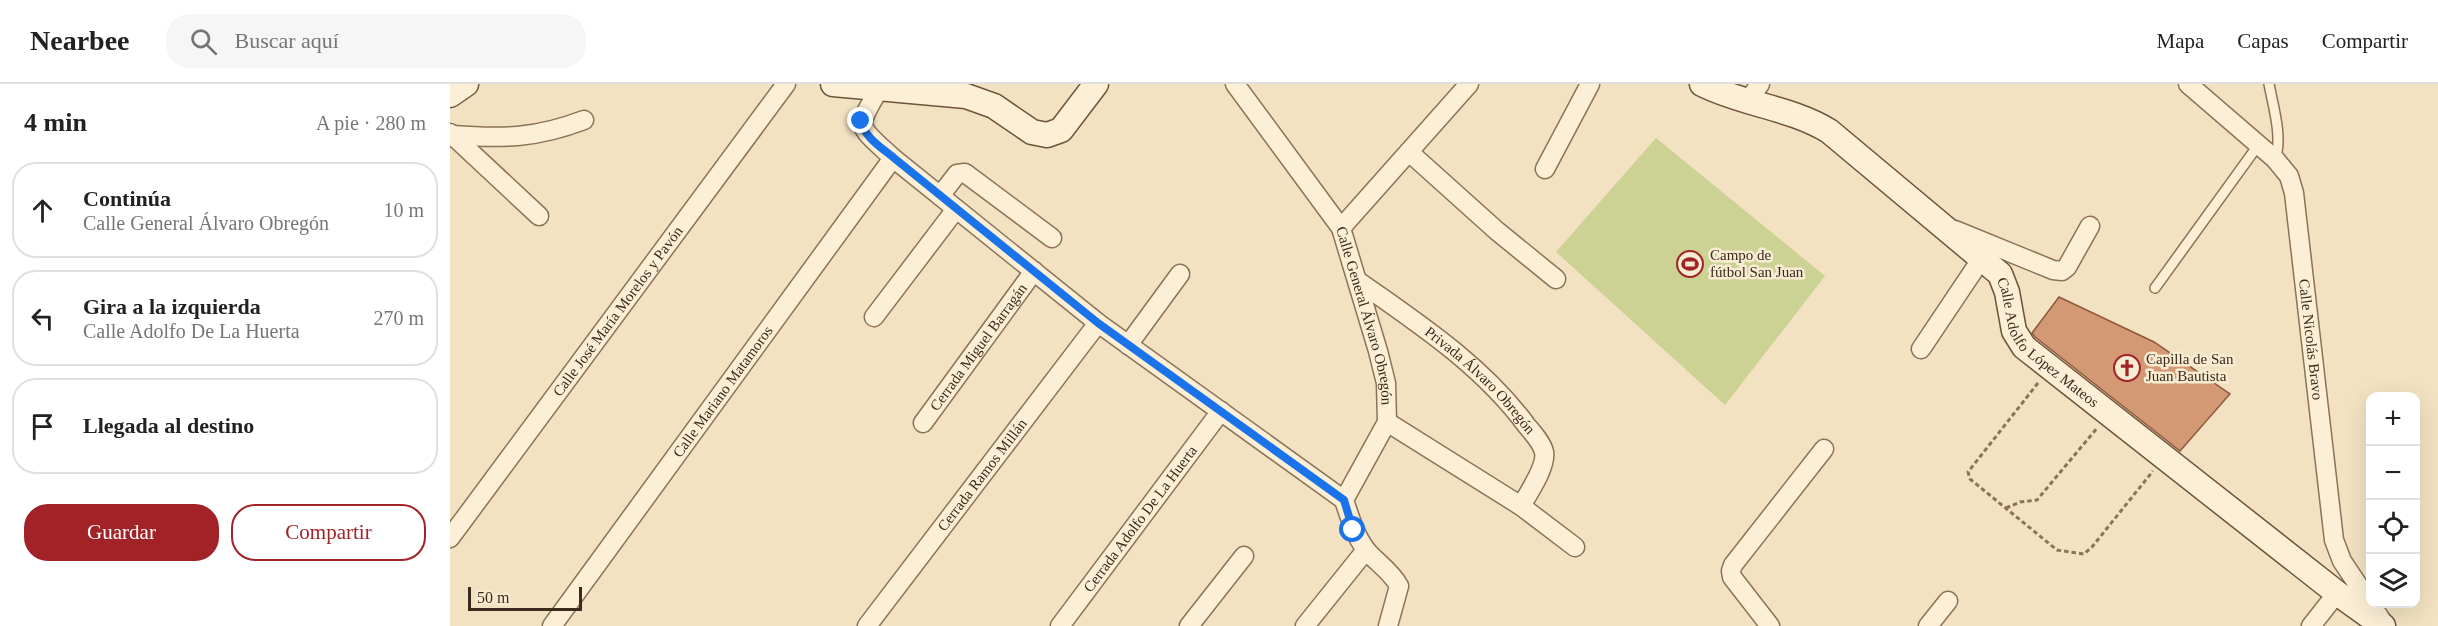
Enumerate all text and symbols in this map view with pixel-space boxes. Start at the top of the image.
search box [166,14,586,68]
text: Nearbee [30,25,130,56]
icon: search [187,25,220,58]
text: Buscar aquí [235,28,339,53]
text: Mapa [2157,29,2204,53]
text: Capas [2237,29,2289,53]
text: Compartir [2322,29,2408,53]
route end [847,107,873,133]
text: 4 min [24,108,87,137]
text: A pie · 280 m [316,112,426,134]
text: Continúa [83,186,171,211]
icon: ahead [26,194,59,227]
text: 10 m [383,199,424,221]
text: Calle General Álvaro Obregón [83,212,329,234]
street label: Calle José María Morelos y Pavón [550,223,686,399]
street label: Calle General Álvaro Obregón [1333,225,1395,406]
place label: Campo de fútbol San Juan [1710,247,1804,280]
sports icon: Campo de fútbol San Juan [1675,249,1705,279]
street label: Calle Adolfo López Mateos [1994,275,2102,411]
street label: Calle Nicolás Bravo [2296,278,2326,401]
street label: Cerrada Miguel Barragán [927,280,1030,414]
text: Gira a la izquierda [83,294,261,319]
icon: left [26,302,59,335]
text: 270 m [373,307,424,329]
text: Calle Adolfo De La Huerta [83,320,300,342]
street label: Calle Mariano Matamoros [670,323,776,460]
street label: Privada Álvaro Obregón [1422,323,1539,438]
place label: Capilla de San Juan Bautista [2146,351,2234,384]
church icon: Capilla de San Juan Bautista [2112,353,2142,383]
map controls [2366,392,2420,608]
button: + [2366,392,2420,446]
icon: arrive [26,410,59,443]
text: Llegada al destino [83,413,254,438]
street label: Cerrada Ramos Millán [934,415,1030,534]
street label: Cerrada Adolfo De La Huerta [1080,442,1200,595]
button: − [2366,446,2420,500]
button: locate [2366,500,2420,554]
button: Guardar [24,504,219,561]
button: Compartir [231,504,426,561]
route start [1339,516,1365,542]
button: layers [2366,554,2420,608]
scale bar [468,584,582,612]
text: 50 m [477,589,509,606]

